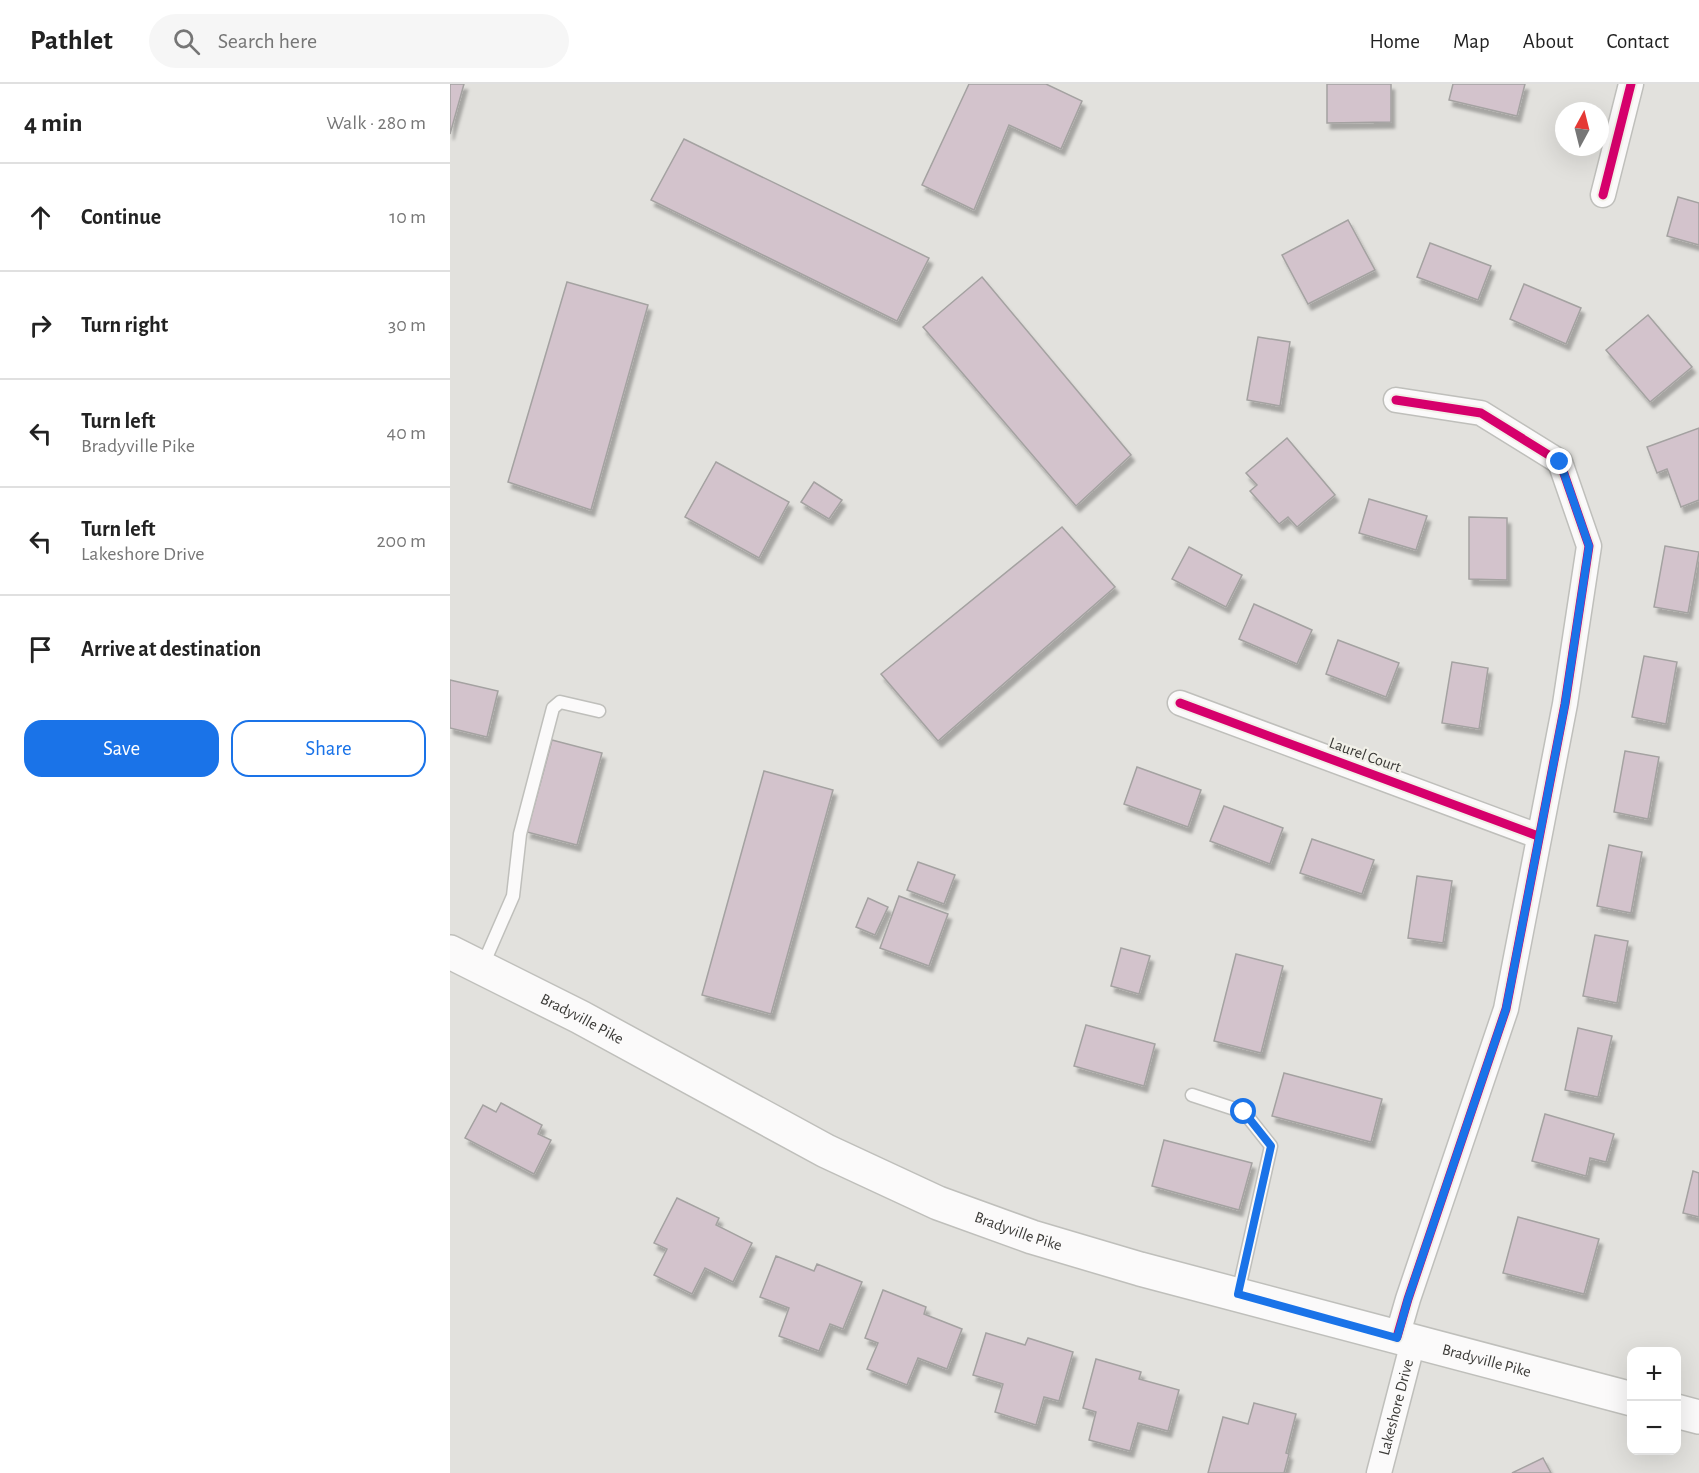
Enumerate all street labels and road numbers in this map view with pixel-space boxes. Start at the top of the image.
street label: Laurel Court [1327,735,1403,775]
street label: Bradyville Pike [538,991,626,1047]
street label: Bradyville Pike [972,1209,1064,1253]
street label: Bradyville Pike [1440,1341,1533,1380]
street label: Lakeshore Drive [1376,1357,1416,1457]

